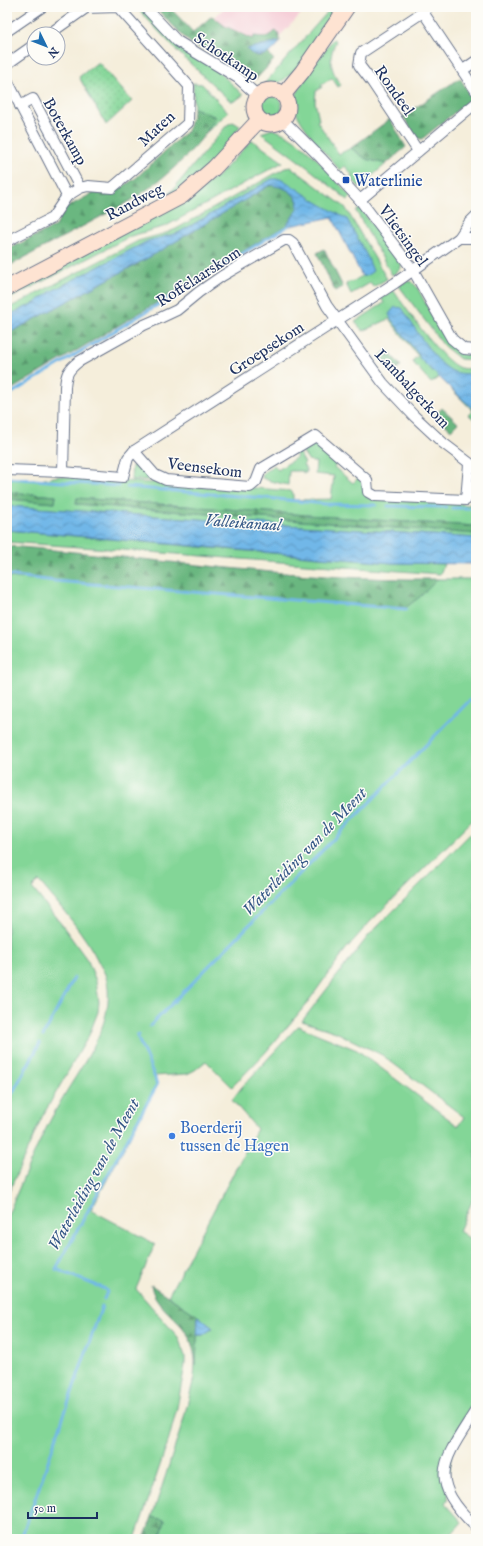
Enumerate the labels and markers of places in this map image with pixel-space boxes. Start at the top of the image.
place label: Waterlinie [354,172,423,192]
marker: Waterlinie [341,175,351,185]
place label: Boerderij tussen de Hagen [180,1119,289,1157]
marker: Boerderij tussen de Hagen [167,1131,177,1141]

